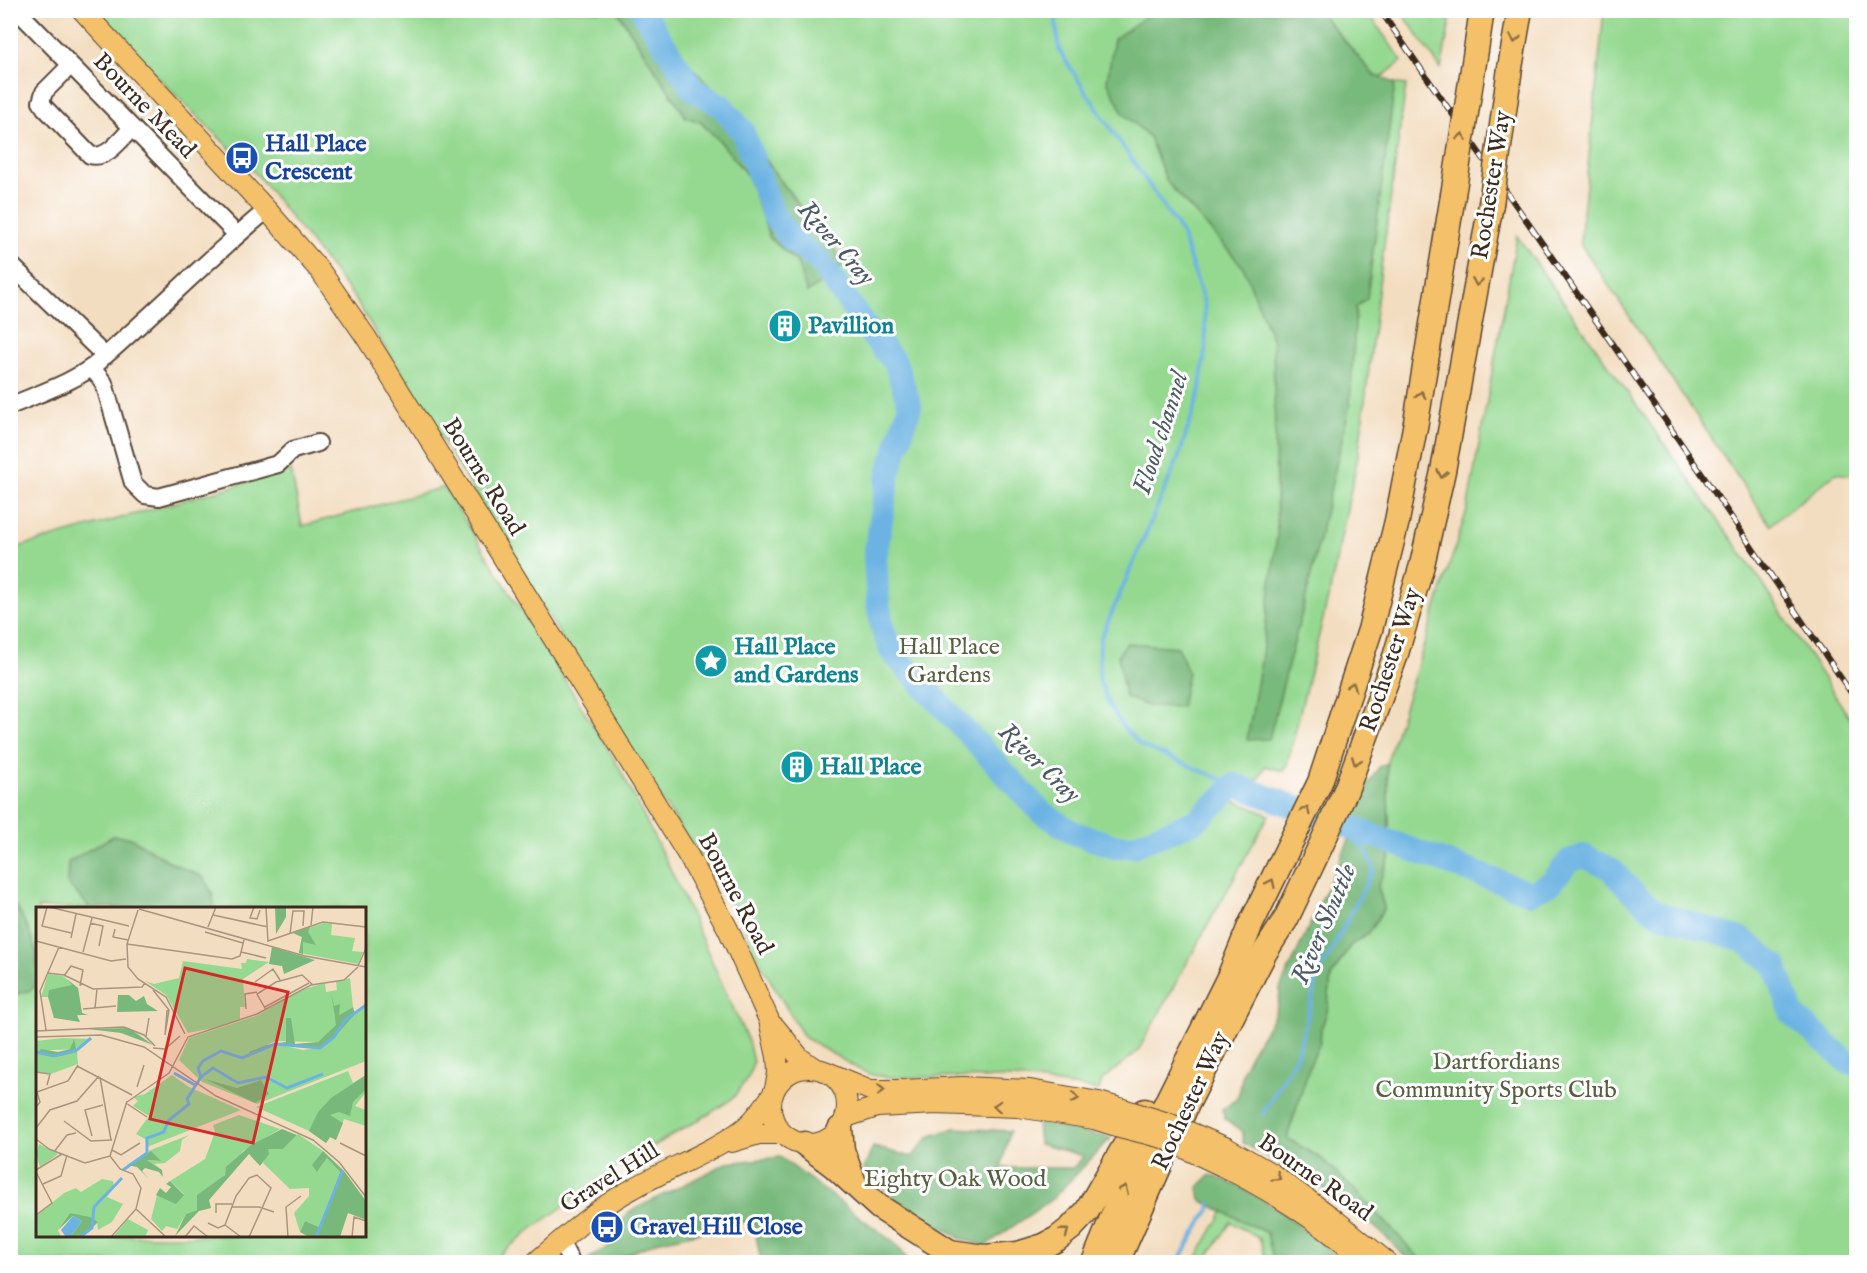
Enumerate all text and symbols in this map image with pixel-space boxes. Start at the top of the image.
one-way arrow [1509,34,1522,44]
street label: Bourne Mead [86,46,202,166]
street label: Rochester Way [1465,108,1519,262]
place label: Hall Place Crescent [265,129,367,188]
one-way arrow [1456,133,1468,142]
bus stop icon: Hall Place Crescent [224,140,260,176]
water label: River Cray [790,194,882,292]
one-way arrow [1471,277,1484,287]
building icon: Pavillion [767,308,803,344]
place label: Pavillion [808,311,894,342]
water label: Flood channel [1126,366,1197,498]
one-way arrow [1414,390,1426,399]
street label: Bourne Road [435,412,532,542]
one-way arrow [1437,469,1450,479]
street label: Rochester Way [1353,584,1429,736]
place label: Hall Place and Gardens [734,632,859,691]
park label: Hall Place Gardens [898,632,1000,691]
place icon: Hall Place and Gardens [693,643,729,679]
one-way arrow [1344,681,1357,692]
water label: River Cray [991,716,1087,810]
building icon: Hall Place [779,749,815,785]
place label: Hall Place [820,752,922,783]
one-way arrow [1351,755,1364,766]
one-way arrow [1299,806,1310,817]
street label: Bourne Road [690,828,780,960]
water label: River Shuttle [1284,859,1364,989]
one-way arrow [1264,878,1276,889]
inset map [36,907,366,1237]
street label: Rochester Way [1145,1026,1237,1176]
park label: Dartfordians Community Sports Club [1375,1047,1617,1106]
one-way arrow [877,1084,886,1096]
one-way arrow [1070,1091,1080,1104]
one-way arrow [992,1100,1001,1113]
street label: Bourne Road [1252,1127,1379,1229]
street label: Gravel Hill [554,1135,666,1221]
park label: Eighty Oak Wood [864,1164,1047,1195]
one-way arrow [1271,1170,1282,1181]
one-way arrow [1117,1184,1129,1195]
bus stop icon: Gravel Hill Close [589,1209,625,1245]
place label: Gravel Hill Close [630,1212,803,1243]
one-way arrow [1059,1229,1070,1240]

